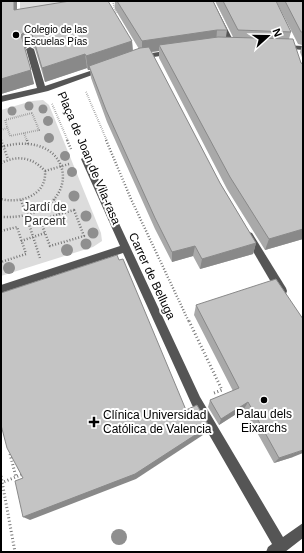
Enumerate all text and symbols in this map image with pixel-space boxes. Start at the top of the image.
north arrow [248,16,288,56]
place label: Colegio de las Escuelas Pías [24,24,87,47]
text: N [270,27,284,38]
marker: Colegio de las Escuelas Pías [11,30,21,40]
street label: Plaça de Joan de Vila-rasa [55,89,124,227]
park label: Jardí de Parcent [23,200,67,228]
street label: Carrer de Belluga [126,230,178,322]
marker: Palau dels Eixarchs [259,395,269,405]
place label: Palau dels Eixarchs [236,407,292,435]
place label: Clínica Universidad Católica de Valencia [103,408,212,436]
marker: Clínica Universidad Católica de Valencia [88,416,100,428]

